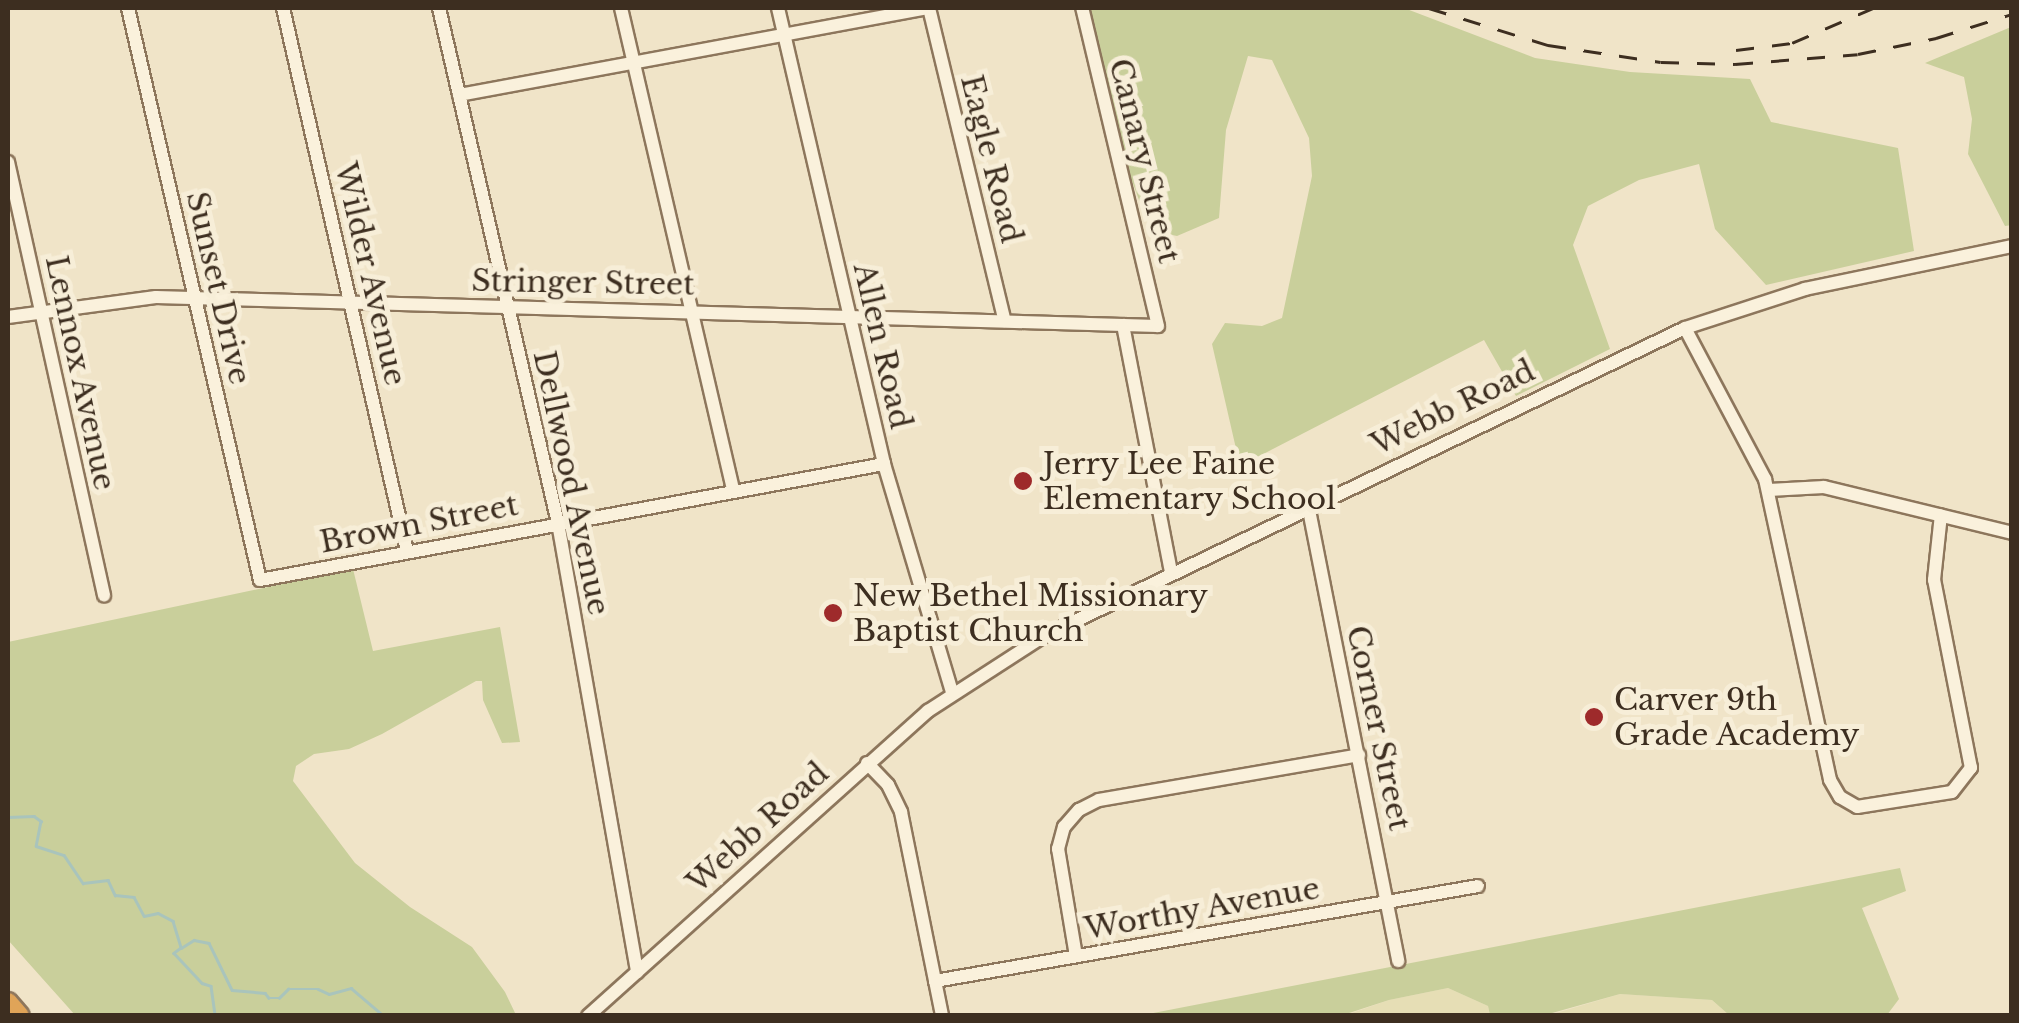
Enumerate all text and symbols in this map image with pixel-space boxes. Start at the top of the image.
street label: Canary Street [1101,55,1187,267]
street label: Eagle Road [953,71,1029,247]
street label: Wilder Avenue [327,158,413,390]
street label: Sunset Drive [178,188,258,388]
street label: Lennox Avenue [37,252,123,494]
street label: Allen Road [845,260,919,432]
street label: Stringer Street [471,263,695,303]
street label: Dellwood Avenue [525,347,617,619]
street label: Webb Road [1365,353,1541,463]
place label: Jerry Lee Faine Elementary School [1043,446,1337,516]
marker: Jerry Lee Faine Elementary School [1012,470,1034,492]
street label: Brown Street [317,487,521,561]
place label: New Bethel Missionary Baptist Church [853,578,1209,648]
marker: New Bethel Missionary Baptist Church [822,602,844,624]
street label: Corner Street [1339,622,1417,834]
place label: Carver 9th Grade Academy [1614,682,1861,752]
marker: Carver 9th Grade Academy [1583,706,1605,728]
street label: Webb Road [680,755,836,901]
street label: Worthy Avenue [1081,870,1323,948]

